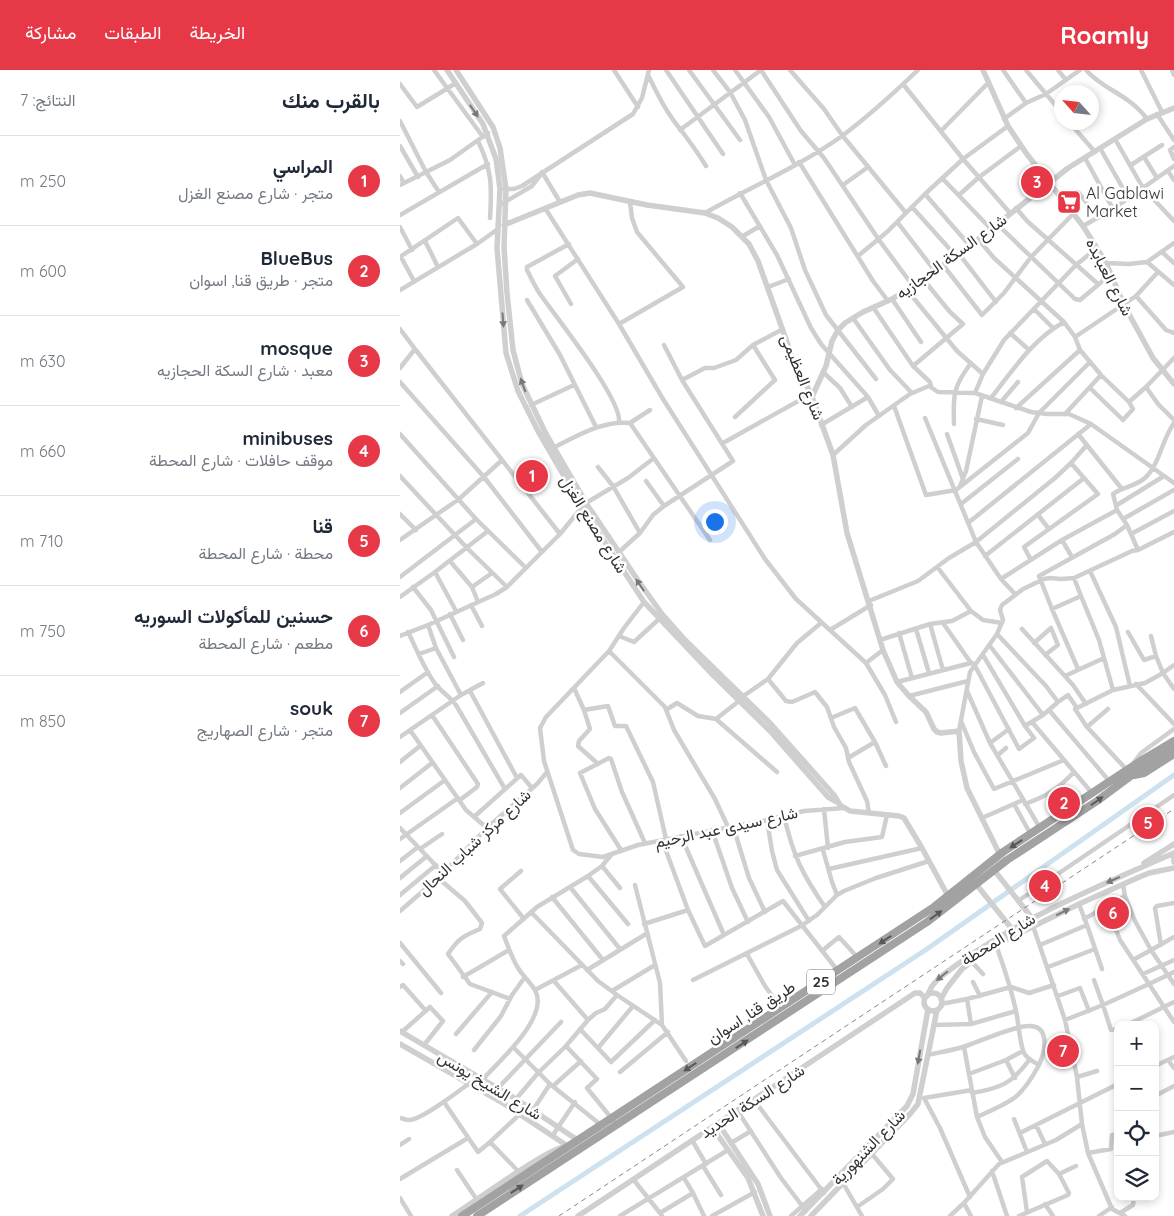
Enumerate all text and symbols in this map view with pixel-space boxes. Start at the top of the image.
text: Roamly [1060,20,1149,50]
text: مشاركة [25,21,76,44]
text: الطبقات [104,21,161,44]
text: الخريطة [189,21,245,44]
north arrow [1054,85,1099,130]
text: بالقرب منك [282,87,380,113]
text: النتائج: 7 [20,90,76,110]
one-way arrow [469,104,479,117]
text: المراسي [273,154,333,178]
pin: 3 [1021,163,1053,201]
text: 250 m [20,171,66,191]
text: 1 [361,171,367,191]
text: متجر · شارع مصنع الغزل [178,183,333,203]
place label: Al Gablawi Market [1086,183,1164,221]
supermarket icon: Al Gablawi Market [1056,189,1082,215]
street label: شارع السكة الحجازيه [892,209,1012,305]
street label: شارع العبابده [1080,235,1138,320]
text: BlueBus [260,246,333,270]
text: 600 m [20,261,67,281]
text: 2 [359,261,369,281]
text: متجر · طريق قنا, اسوان [189,270,333,290]
one-way arrow [499,312,507,328]
street label: شارع العظيمى [775,331,829,423]
text: mosque [260,336,333,360]
text: 630 m [20,351,65,371]
text: 3 [360,351,368,371]
text: معبد · شارع السكة الحجازيه [157,360,333,380]
one-way arrow [519,377,526,392]
text: minibuses [243,426,333,450]
text: 660 m [20,441,66,461]
text: 4 [359,441,369,461]
text: موقف حافلات · شارع المحطة [149,450,333,470]
pin: 1 [516,457,548,495]
street label: شارع مصنع الغزل [554,471,632,578]
your location [702,509,728,535]
text: قنا [312,514,333,538]
text: 710 m [20,531,63,551]
text: 5 [359,531,369,551]
text: محطة · شارع المحطة [199,543,333,563]
one-way arrow [636,578,645,592]
text: حسنين للمأكولات السوريه [134,604,333,628]
text: 750 m [20,621,65,641]
text: 6 [360,621,368,641]
text: مطعم · شارع المحطة [198,633,333,653]
text: souk [290,696,333,720]
text: 850 m [20,711,66,731]
text: 7 [360,711,368,731]
text: متجر · شارع الصهاريج [197,720,333,740]
street label: شارع مركز شباب النحال [413,784,536,901]
pin: 2 [1048,784,1080,822]
one-way arrow [1090,796,1103,806]
street label: شارع سيدى عبد الرحيم [653,802,800,854]
pin: 5 [1132,804,1164,842]
one-way arrow [1009,839,1023,849]
pin: 4 [1029,867,1061,905]
one-way arrow [1106,876,1120,884]
pin: 6 [1097,894,1129,932]
one-way arrow [1056,907,1071,916]
street label: شارع المحطة [957,908,1040,971]
one-way arrow [929,910,942,921]
one-way arrow [878,935,892,945]
road number: 25 [807,970,835,994]
one-way arrow [936,971,949,982]
street label: طريق قنا, اسوان [703,976,799,1049]
map controls [1114,1021,1159,1201]
button: + [1114,1021,1159,1066]
pin: 7 [1047,1032,1079,1070]
one-way arrow [735,1039,748,1048]
street label: شارع الشيخ يونس [433,1046,546,1126]
one-way arrow [915,1050,923,1066]
street label: شارع السكة الحديد [696,1060,809,1144]
one-way arrow [684,1062,697,1072]
button: − [1114,1066,1159,1111]
street label: شارع الشنهورية [827,1105,911,1190]
button: locate [1114,1111,1159,1156]
button: layers [1114,1156,1159,1201]
one-way arrow [511,1185,524,1194]

